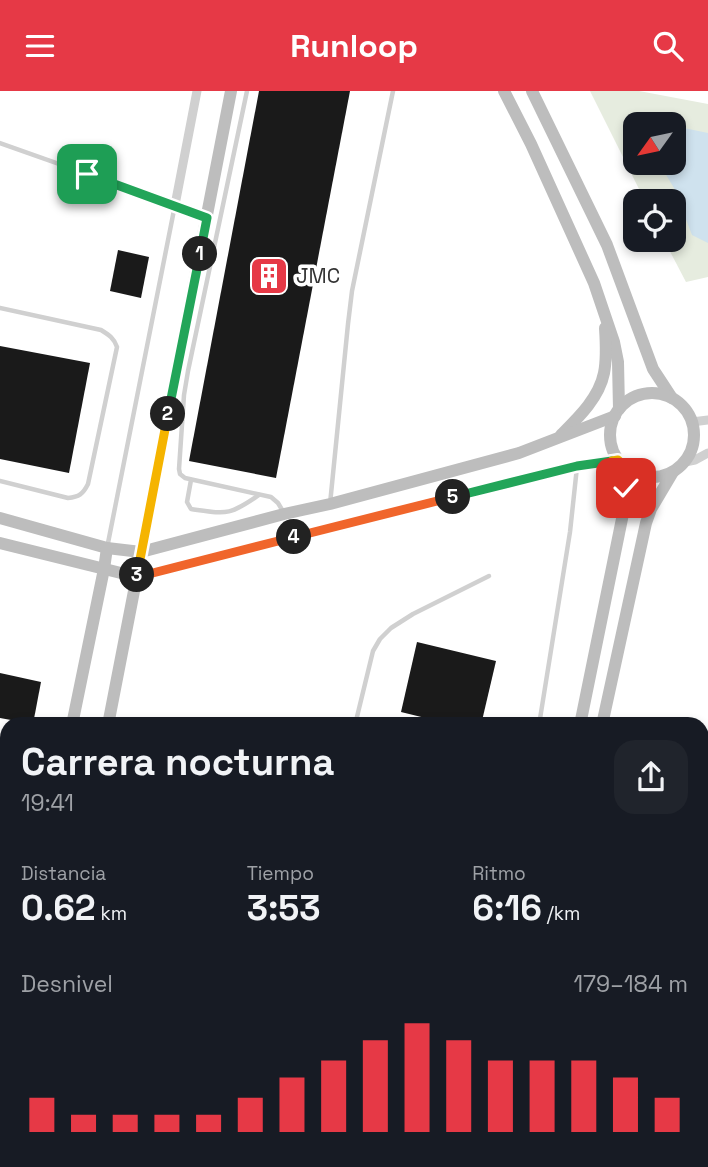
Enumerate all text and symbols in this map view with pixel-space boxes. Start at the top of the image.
text: Runloop [290,26,418,66]
icon: menu [21,27,59,65]
icon: search [649,27,687,65]
north arrow [623,112,686,175]
map controls [623,112,686,252]
pin [57,144,117,204]
icon: arrive [68,155,106,193]
button: locate [623,189,686,252]
pin: 1 [182,237,218,271]
text: 1 [195,241,204,266]
building icon: JMC [248,255,290,297]
place label: JMC [296,262,340,289]
pin: 2 [150,397,186,431]
text: 2 [162,401,173,426]
pin [596,458,656,518]
icon: check [607,469,645,507]
pin: 5 [435,479,470,515]
text: 5 [447,484,458,509]
pin: 4 [276,519,312,555]
text: 4 [287,524,300,549]
pin: 3 [120,557,154,593]
text: 3 [131,562,142,587]
text: Carrera nocturna [21,738,334,786]
button: share [614,740,688,814]
text: 19:41 [21,788,74,818]
text: Distancia [21,861,106,886]
text: Tiempo [247,861,314,886]
text: Ritmo [472,861,526,886]
text: 0.62 [21,886,96,930]
text: 3:53 [247,886,321,930]
text: 6:16 [472,886,542,930]
text: km [96,901,127,926]
text: /km [542,901,580,926]
text: Desnivel [21,969,113,999]
text: 179–184 m [573,969,688,999]

